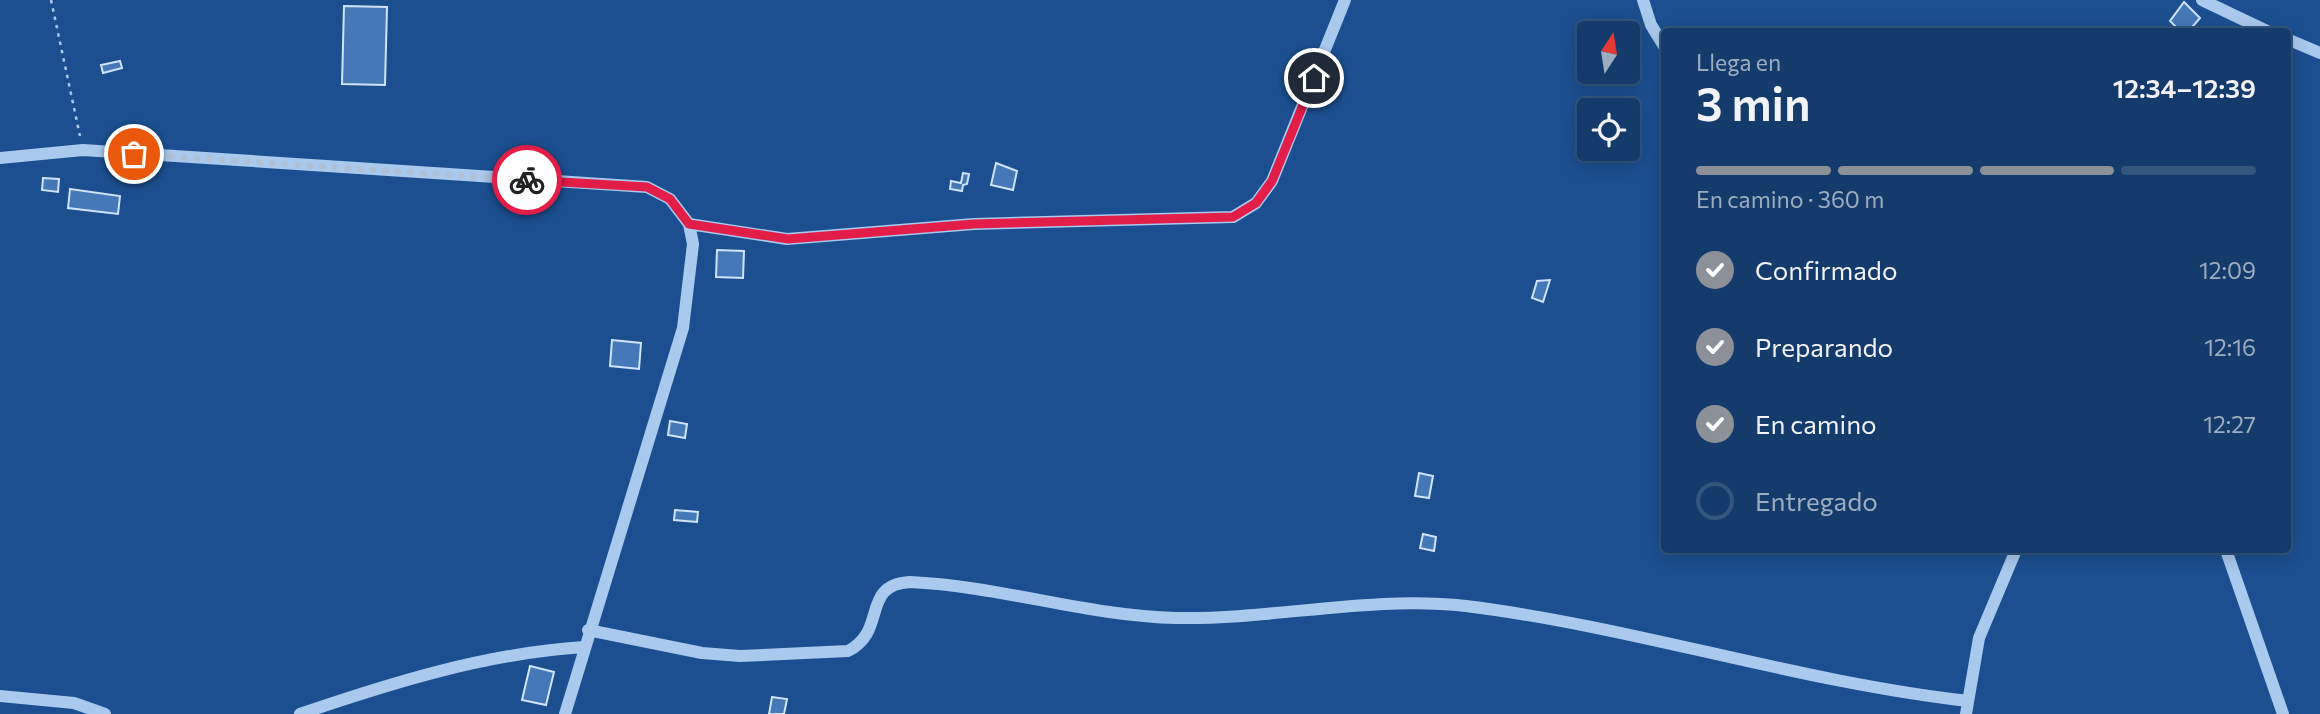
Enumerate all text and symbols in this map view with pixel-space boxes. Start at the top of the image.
north arrow [1577,21,1640,84]
map controls [1577,21,1640,161]
pin [1284,48,1344,108]
text: Llega en [1696,48,1781,76]
icon: home [1295,59,1333,97]
text: 12:34–12:39 [2113,72,2256,103]
text: 3 min [1696,74,1811,130]
button: locate [1577,98,1640,161]
pin [104,124,164,184]
icon: bag [115,135,153,173]
courier [492,145,562,215]
icon: bike [508,161,546,199]
text: En camino · 360 m [1696,185,1884,213]
icon: check [1696,251,1734,289]
text: Confirmado [1755,254,1897,285]
text: 12:09 [2199,256,2256,284]
icon: check [1696,328,1734,366]
text: Preparando [1755,331,1893,362]
text: 12:16 [2204,333,2256,361]
icon: check [1696,405,1734,443]
text: En camino [1755,408,1877,439]
text: 12:27 [2203,410,2256,438]
text: Entregado [1755,485,1878,516]

